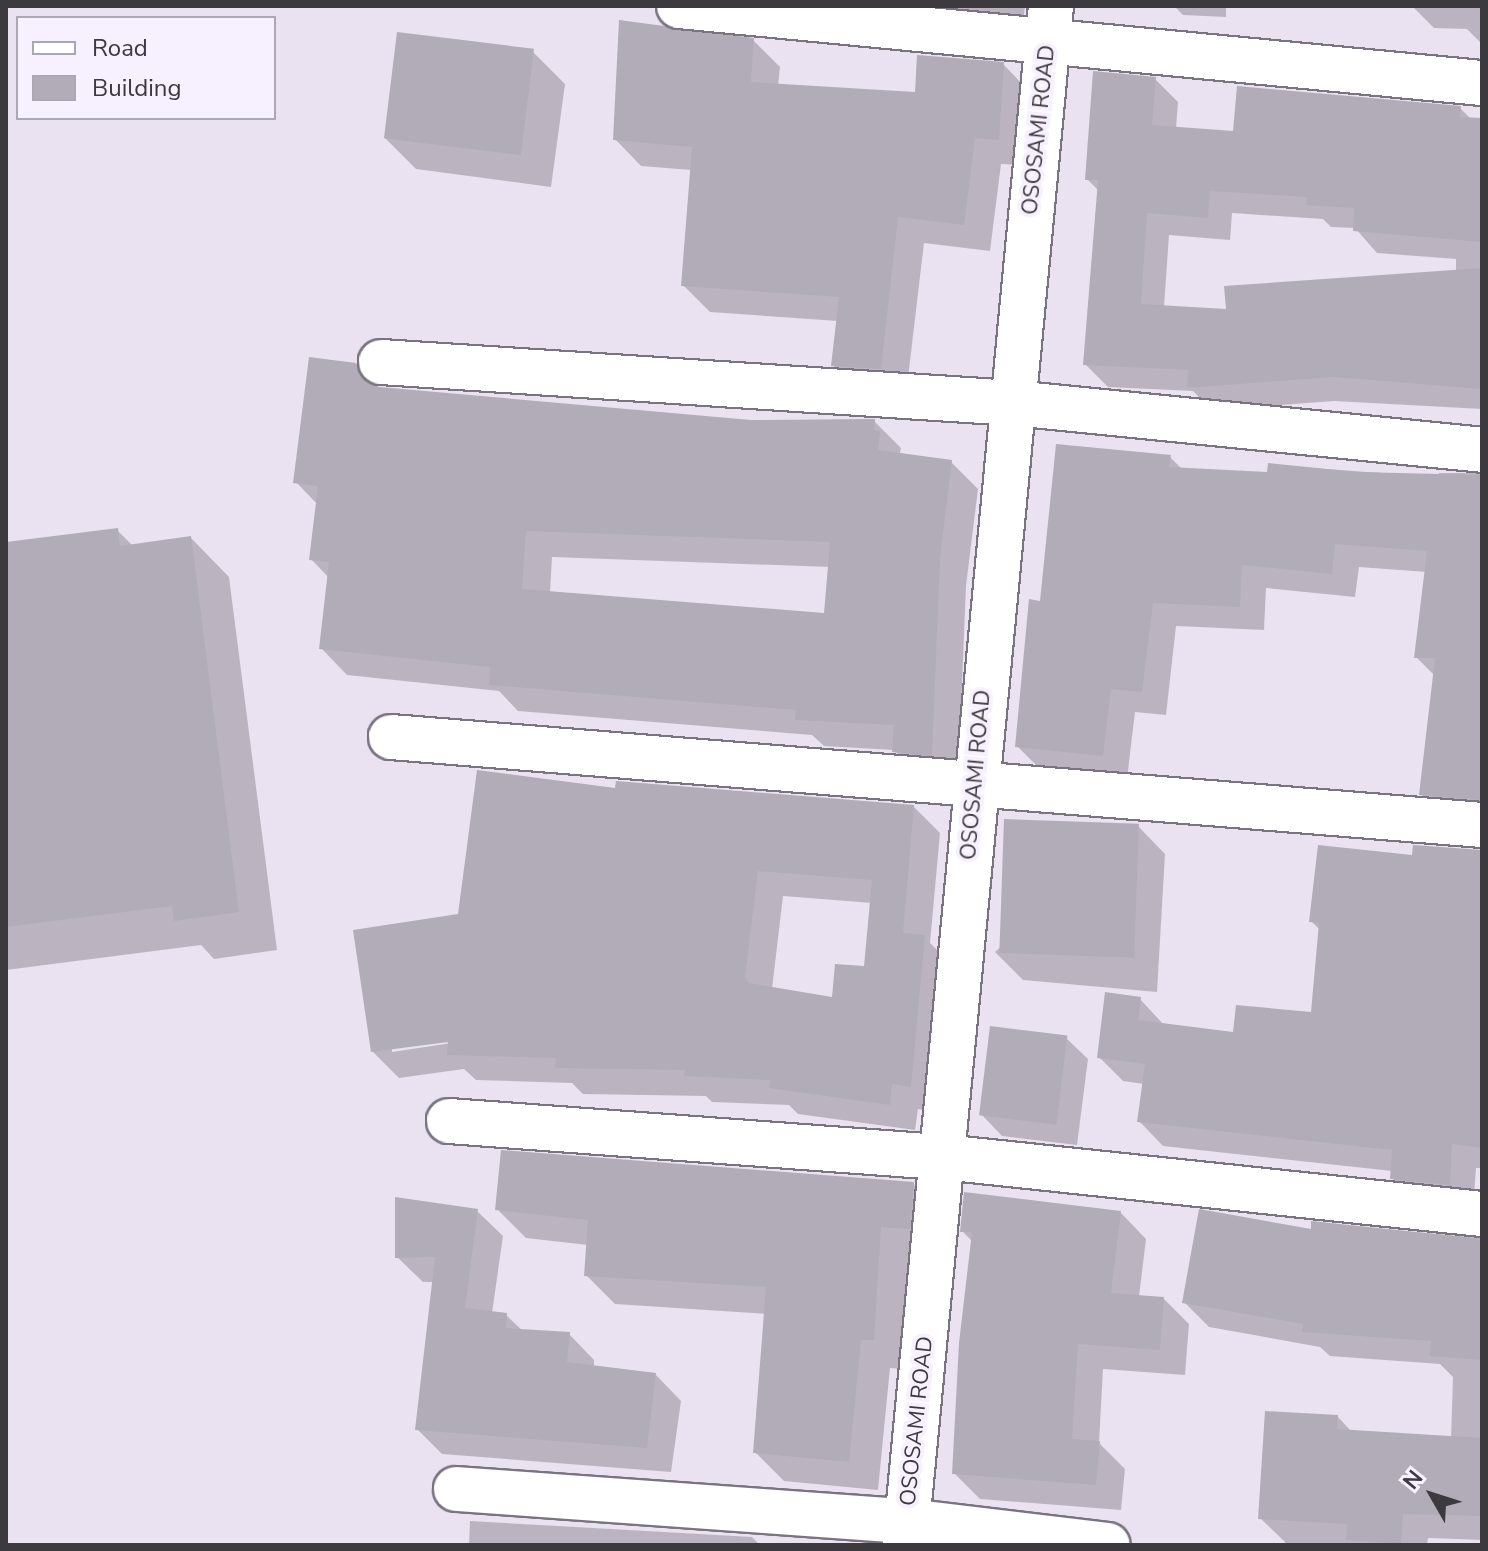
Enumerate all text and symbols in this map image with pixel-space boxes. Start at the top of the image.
legend [16,16,276,120]
text: Road [92,32,148,64]
street label: OSOSAMI ROAD [1017,44,1061,216]
text: Building [92,72,182,104]
street label: OSOSAMI ROAD [955,689,997,861]
street label: OSOSAMI ROAD [895,1335,939,1507]
north arrow [1392,1455,1472,1535]
text: N [1397,1464,1430,1496]

